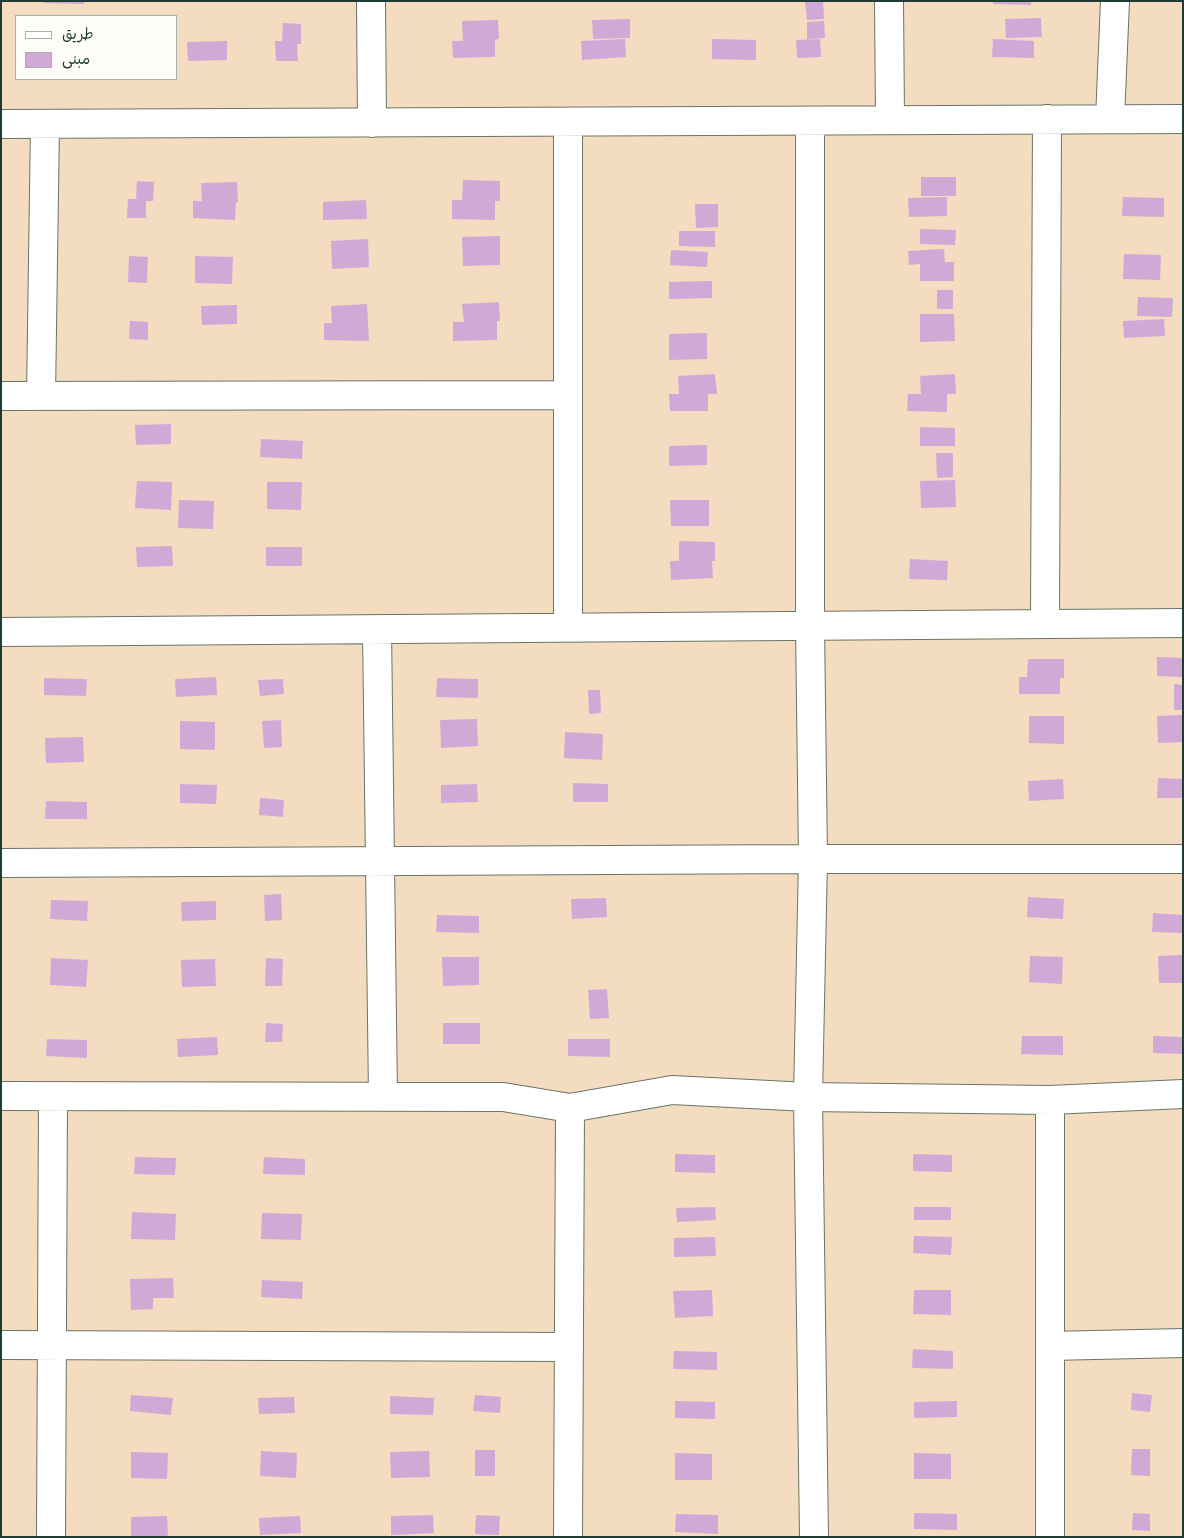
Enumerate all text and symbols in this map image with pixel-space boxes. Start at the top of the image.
legend [15,15,178,80]
text: طريق [62,25,94,44]
text: مبنى [62,50,90,69]

